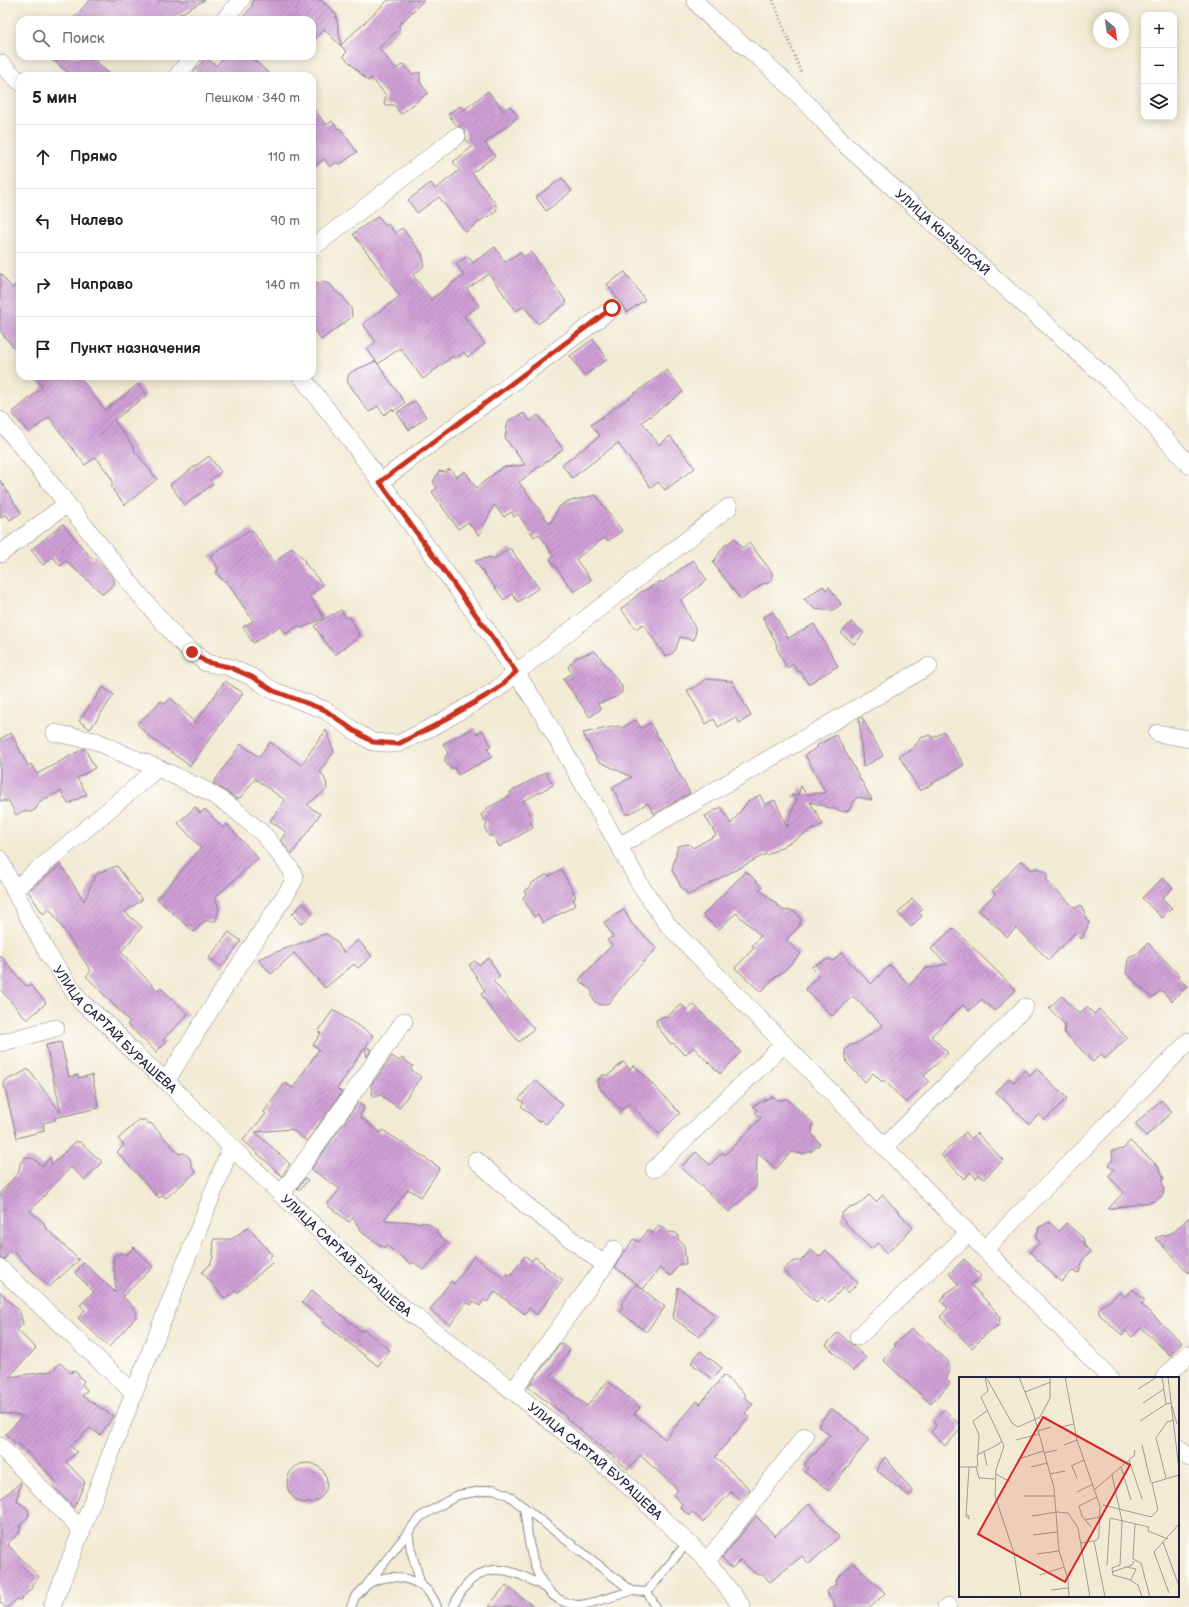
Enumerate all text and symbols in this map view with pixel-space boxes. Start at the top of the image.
north arrow [1093,12,1129,48]
map controls [1141,12,1177,120]
button: + [1141,12,1177,48]
search box [16,16,316,60]
icon: search [30,27,52,49]
text: Поиск [62,29,105,48]
button: − [1141,48,1177,84]
button: layers [1141,84,1177,120]
text: 5 мин [32,88,77,108]
text: Пешком · 340 m [205,90,300,106]
icon: ahead [32,146,54,168]
text: Прямо [70,147,117,166]
text: 110 m [268,149,300,165]
street label: УЛИЦА КЫЗЫЛСАЙ [891,186,993,279]
icon: left [32,210,54,232]
text: Налево [70,211,123,230]
text: 90 m [271,213,300,229]
icon: right [32,274,54,296]
text: Направо [70,275,133,294]
text: 140 m [265,277,300,293]
route start [603,299,621,317]
icon: arrive [32,338,54,360]
text: Пункт назначения [70,339,201,358]
route end [183,643,201,661]
street label: УЛИЦА САРТАЙ БУРАШЕВА [49,963,180,1097]
street label: УЛИЦА САРТАЙ БУРАШЕВА [277,1192,415,1320]
inset map [959,1377,1179,1597]
street label: УЛИЦА САРТАЙ БУРАШЕВА [524,1399,666,1523]

